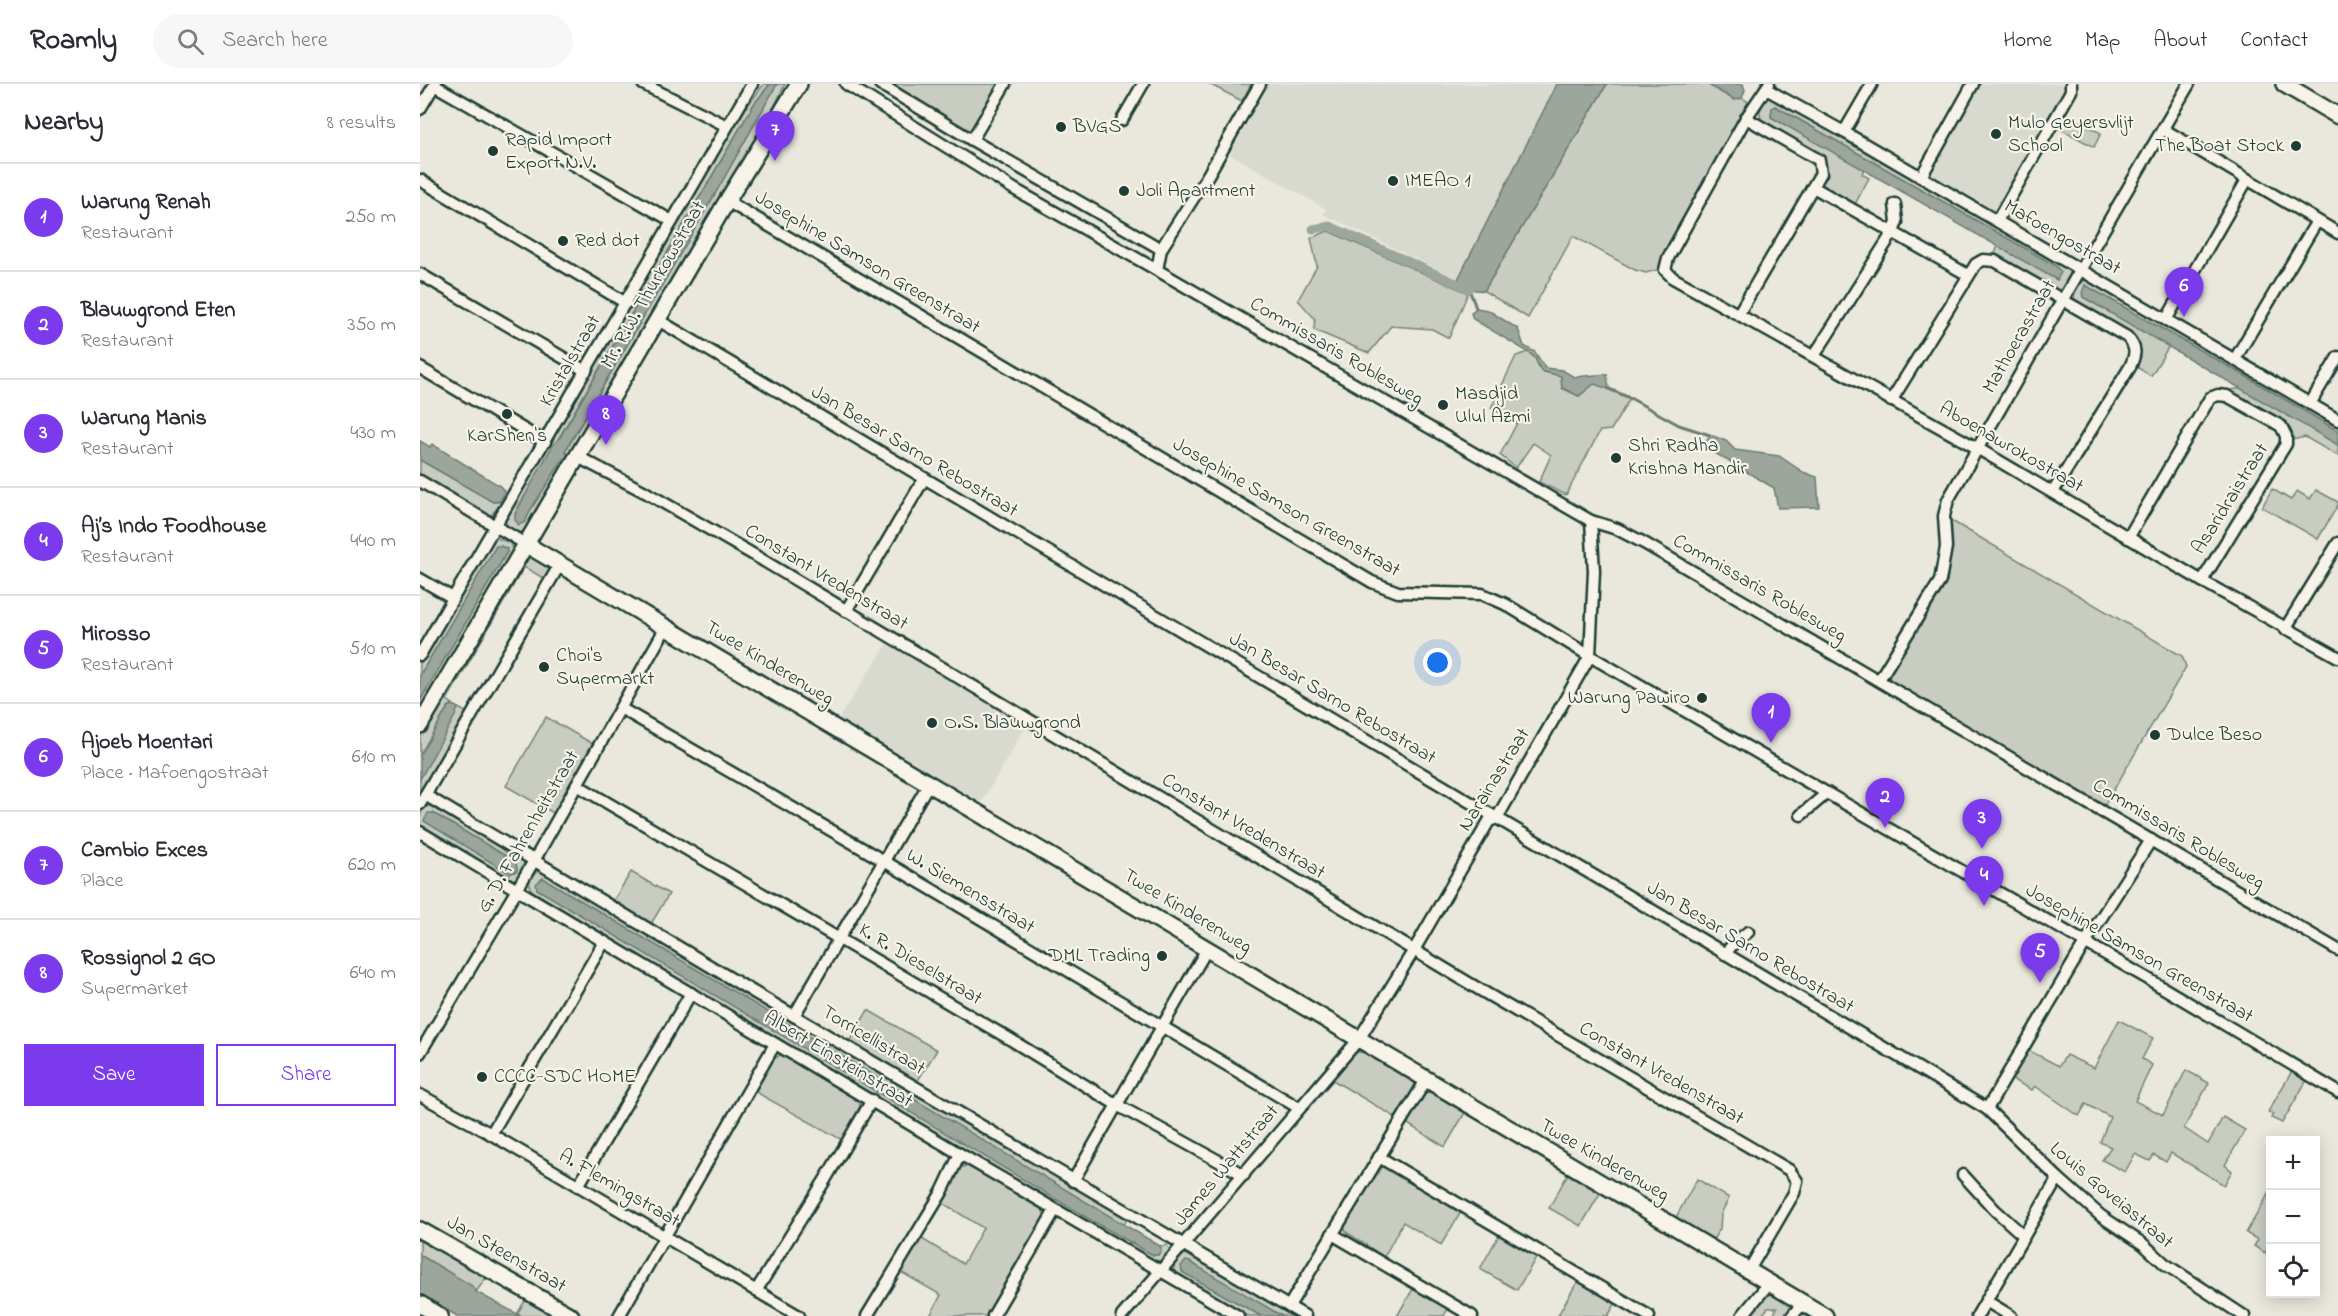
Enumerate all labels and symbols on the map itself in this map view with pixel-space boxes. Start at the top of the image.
place label: Mulo Geyersvlijt School [2008,109,2134,161]
pin: 7 [756,112,794,161]
place label: BVGS [1072,113,1121,142]
marker: BVGS [1054,120,1068,134]
place label: Rapid Import Export N.V. [505,126,612,178]
marker: Mulo Geyersvlijt School [1989,127,2003,141]
place label: The Boat Stock [2155,132,2284,161]
marker: The Boat Stock [2289,139,2303,153]
marker: Rapid Import Export N.V. [486,144,500,158]
place label: IMEAO 1 [1405,167,1471,196]
marker: IMEAO 1 [1386,174,1400,188]
place label: Joli Apartment [1136,177,1256,206]
street label: Josephine Samson Greenstraat [749,184,986,342]
marker: Joli Apartment [1117,184,1131,198]
street label: Mafoengostraat [1997,193,2126,284]
street label: Mr. R.W. Thurkowstraat [594,196,714,374]
place label: Red dot [575,227,640,256]
marker: Red dot [556,234,570,248]
pin: 6 [2164,268,2204,317]
street label: Mathoerastraat [1976,275,2064,399]
street label: Commissaris Roblesweg [1243,290,1428,415]
street label: Kristalstraat [533,309,609,412]
street label: Jan Besar Sarno Rebostraat [805,378,1024,526]
place label: Masdjid Ulul Azmi [1455,380,1531,432]
street label: Aboenawrokostraat [1933,395,2089,501]
pin: 8 [586,396,626,445]
marker: Masdjid Ulul Azmi [1436,398,1450,412]
marker: KarShen's [500,407,514,421]
place label: KarShen's [467,422,547,451]
street label: Josephine Samson Greenstraat [1167,431,1406,585]
place label: Shri Radha Krishna Mandir [1628,432,1747,484]
street label: Asaridraistraat [2185,438,2277,560]
marker: Shri Radha Krishna Mandir [1609,451,1623,465]
street label: Constant Vredenstraat [739,518,914,639]
street label: Commissaris Roblesweg [1666,527,1851,652]
street label: Twee Kinderenweg [699,614,839,715]
street label: Jan Besar Sarno Rebostraat [1223,625,1442,773]
place label: Choi's Supermarkt [556,642,655,694]
your location [1423,648,1452,677]
marker: Choi's Supermarkt [537,660,551,674]
place label: Warung Pawiro [1568,684,1690,714]
marker: Warung Pawiro [1695,691,1709,705]
pin: 1 [1752,694,1790,743]
place label: O.S. Blauwgrond [944,709,1081,739]
marker: O.S. Blauwgrond [925,716,939,730]
place label: Dulce Beso [2166,721,2262,750]
street label: Narainastraat [1452,722,1538,837]
marker: Dulce Beso [2148,728,2162,742]
street label: G. D. Fahrenheitstraat [470,745,588,919]
street label: Constant Vredenstraat [1156,767,1331,888]
street label: Commissaris Roblesweg [2086,772,2270,899]
pin: 2 [1866,778,1904,828]
pin: 3 [1962,800,2002,849]
street label: W. Siemensstraat [900,842,1040,942]
pin: 4 [1964,856,2004,906]
street label: Twee Kinderenweg [1117,862,1257,963]
street label: Jan Besar Sarno Rebostraat [1641,874,1860,1022]
street label: Josephine Samson Greenstraat [2020,877,2259,1031]
street label: K. R. Dieselstraat [852,916,988,1014]
pin: 5 [2020,934,2060,983]
place label: DML Trading [1048,942,1150,972]
marker: DML Trading [1155,949,1169,963]
street label: Torricellistraat [816,999,931,1084]
street label: Albert Einsteinstraat [758,1004,918,1116]
street label: Constant Vredenstraat [1573,1015,1749,1133]
place label: CCCC-SDC HOME [494,1063,636,1092]
marker: CCCC-SDC HOME [475,1070,489,1084]
street label: James Wattstraat [1167,1098,1287,1233]
street label: Twee Kinderenweg [1533,1112,1674,1211]
street label: Louis Goveiastraat [2043,1135,2180,1257]
street label: A. Flemingstraat [552,1142,685,1237]
street label: Jan Steenstraat [441,1209,572,1301]

